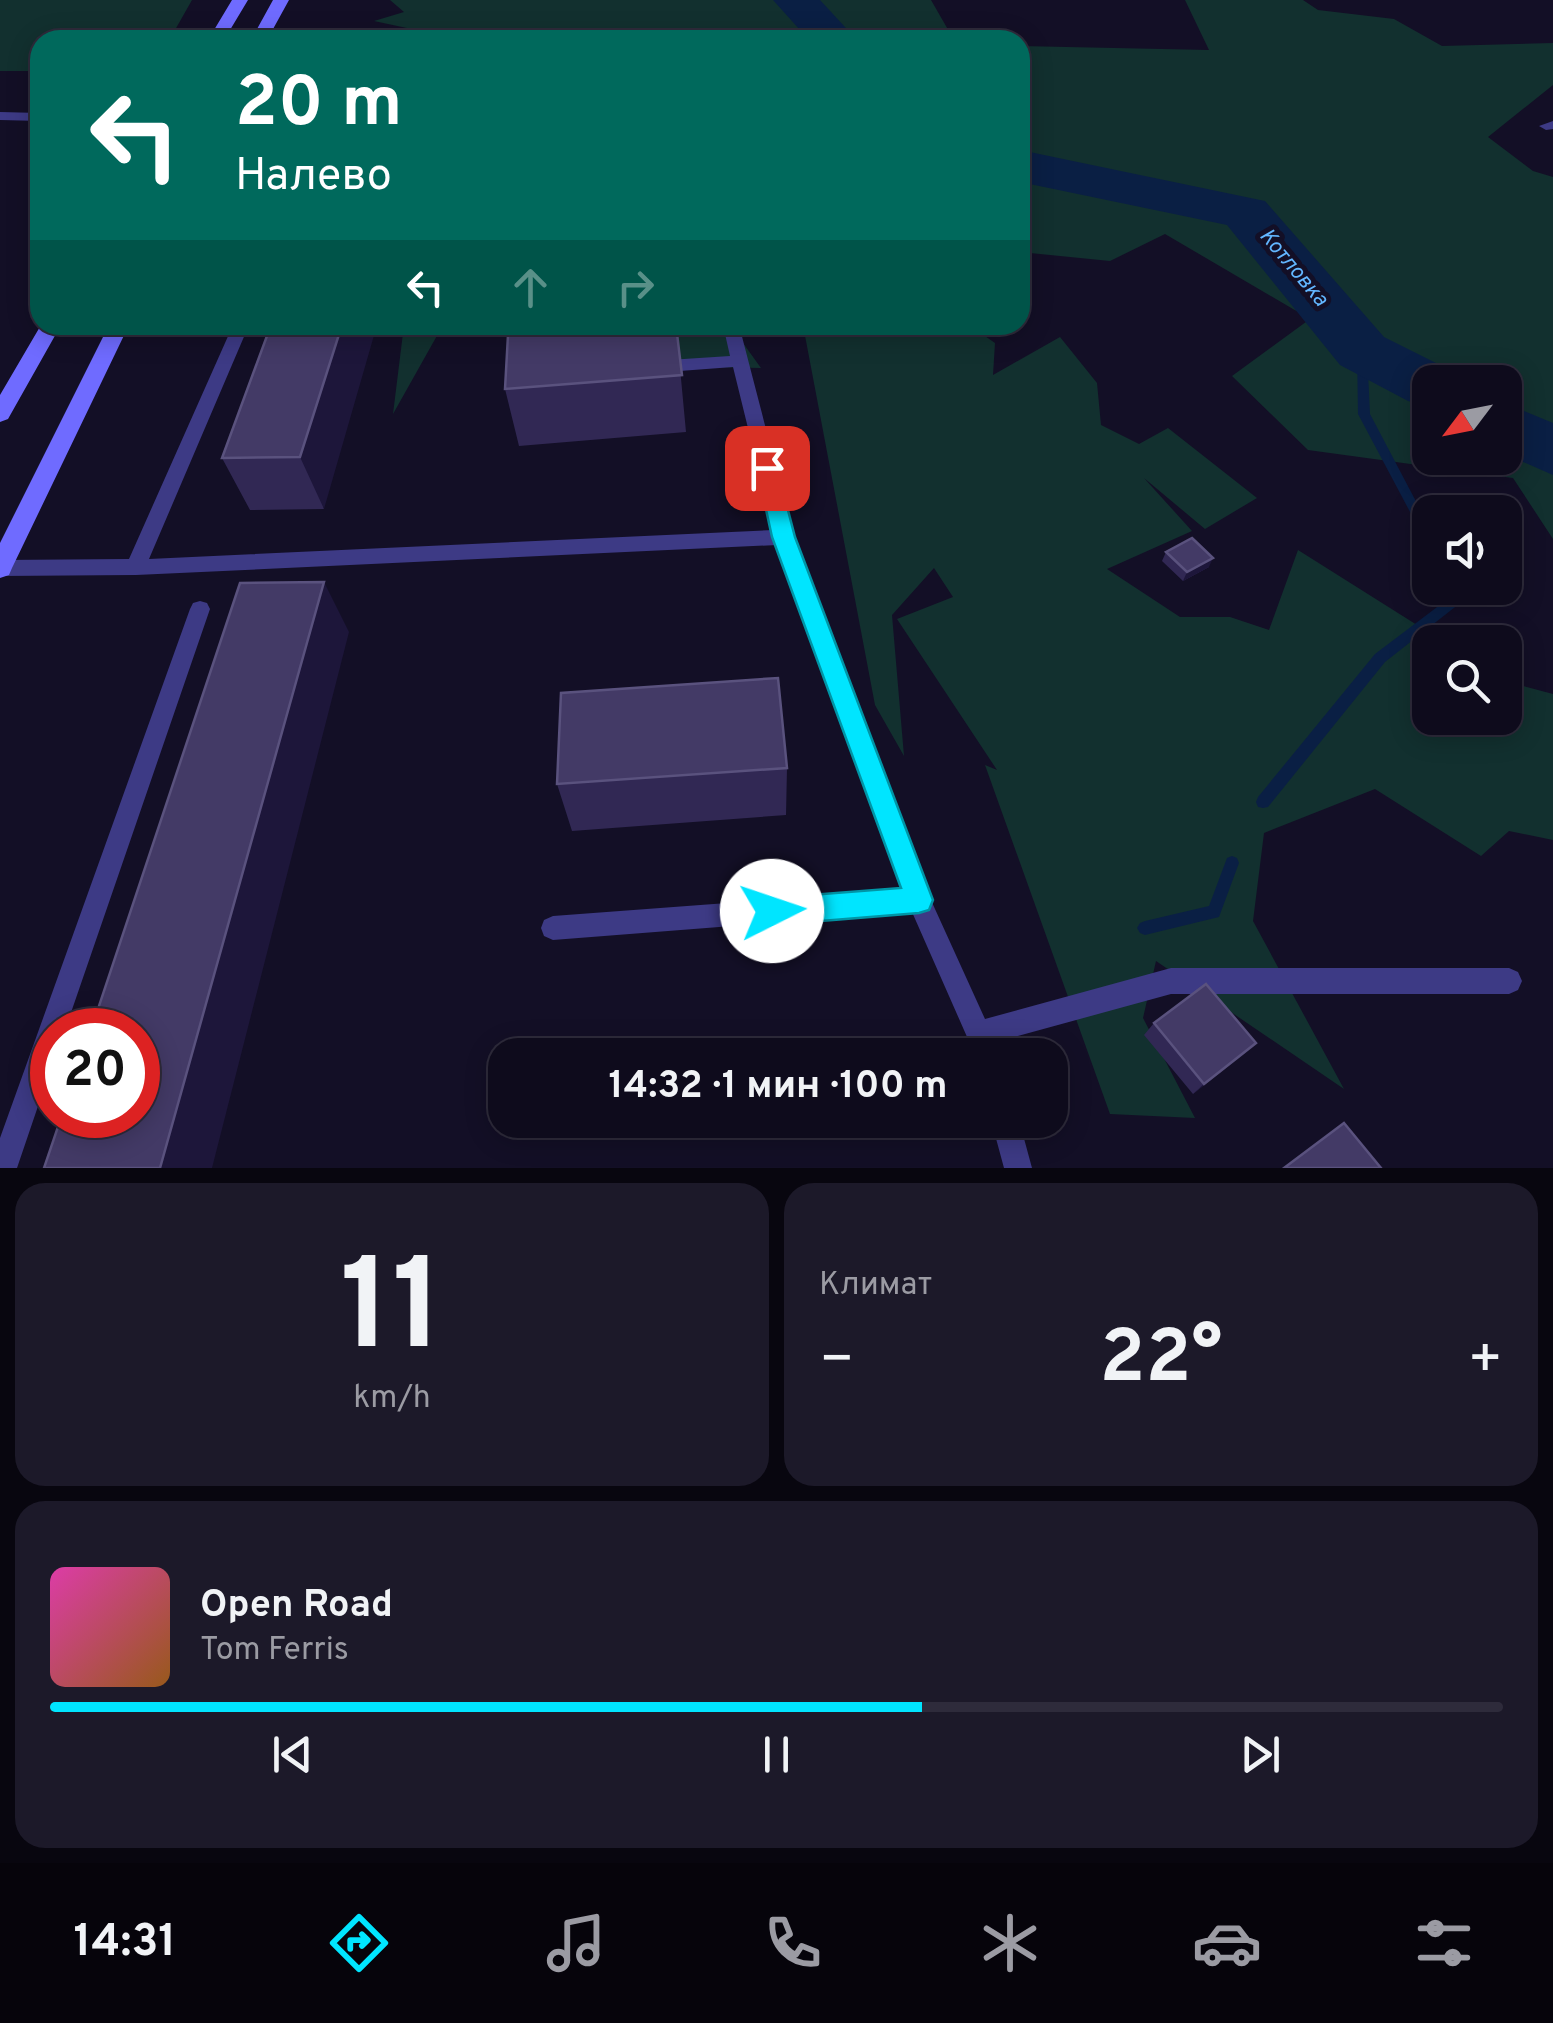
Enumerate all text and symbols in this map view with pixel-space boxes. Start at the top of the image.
text: 20 m [235,62,403,151]
icon: left [70,70,200,200]
text: Налево [235,149,392,206]
water label: Котловка [1253,223,1334,313]
icon: left [398,260,453,315]
icon: ahead [503,260,558,315]
icon: right [608,260,663,315]
north arrow [1412,365,1522,475]
map controls [1412,365,1522,735]
pin [725,426,810,511]
icon: arrive [740,441,795,496]
button: sound [1412,495,1522,605]
button: search [1412,625,1522,735]
position arrow [720,859,824,963]
speed limit sign: 20 [30,1008,160,1138]
text: 14:32 · 1 мин · 100 m [609,1063,947,1112]
text: 11 [340,1231,444,1396]
text: Климат [819,1266,932,1306]
text: 22° [1100,1314,1222,1409]
text: − [819,1327,854,1397]
text: + [1468,1327,1503,1397]
text: km/h [353,1379,431,1419]
text: Open Road [200,1582,393,1631]
text: Tom Ferris [200,1631,349,1671]
icon: previous [265,1727,320,1782]
icon: pause [749,1727,804,1782]
icon: next [1233,1727,1288,1782]
icon: directions [324,1908,394,1978]
icon: music [541,1908,611,1978]
icon: phone [758,1908,828,1978]
icon: climate [975,1908,1045,1978]
icon: car [1192,1908,1262,1978]
icon: filters [1409,1908,1479,1978]
text: 14:31 [74,1915,176,1972]

